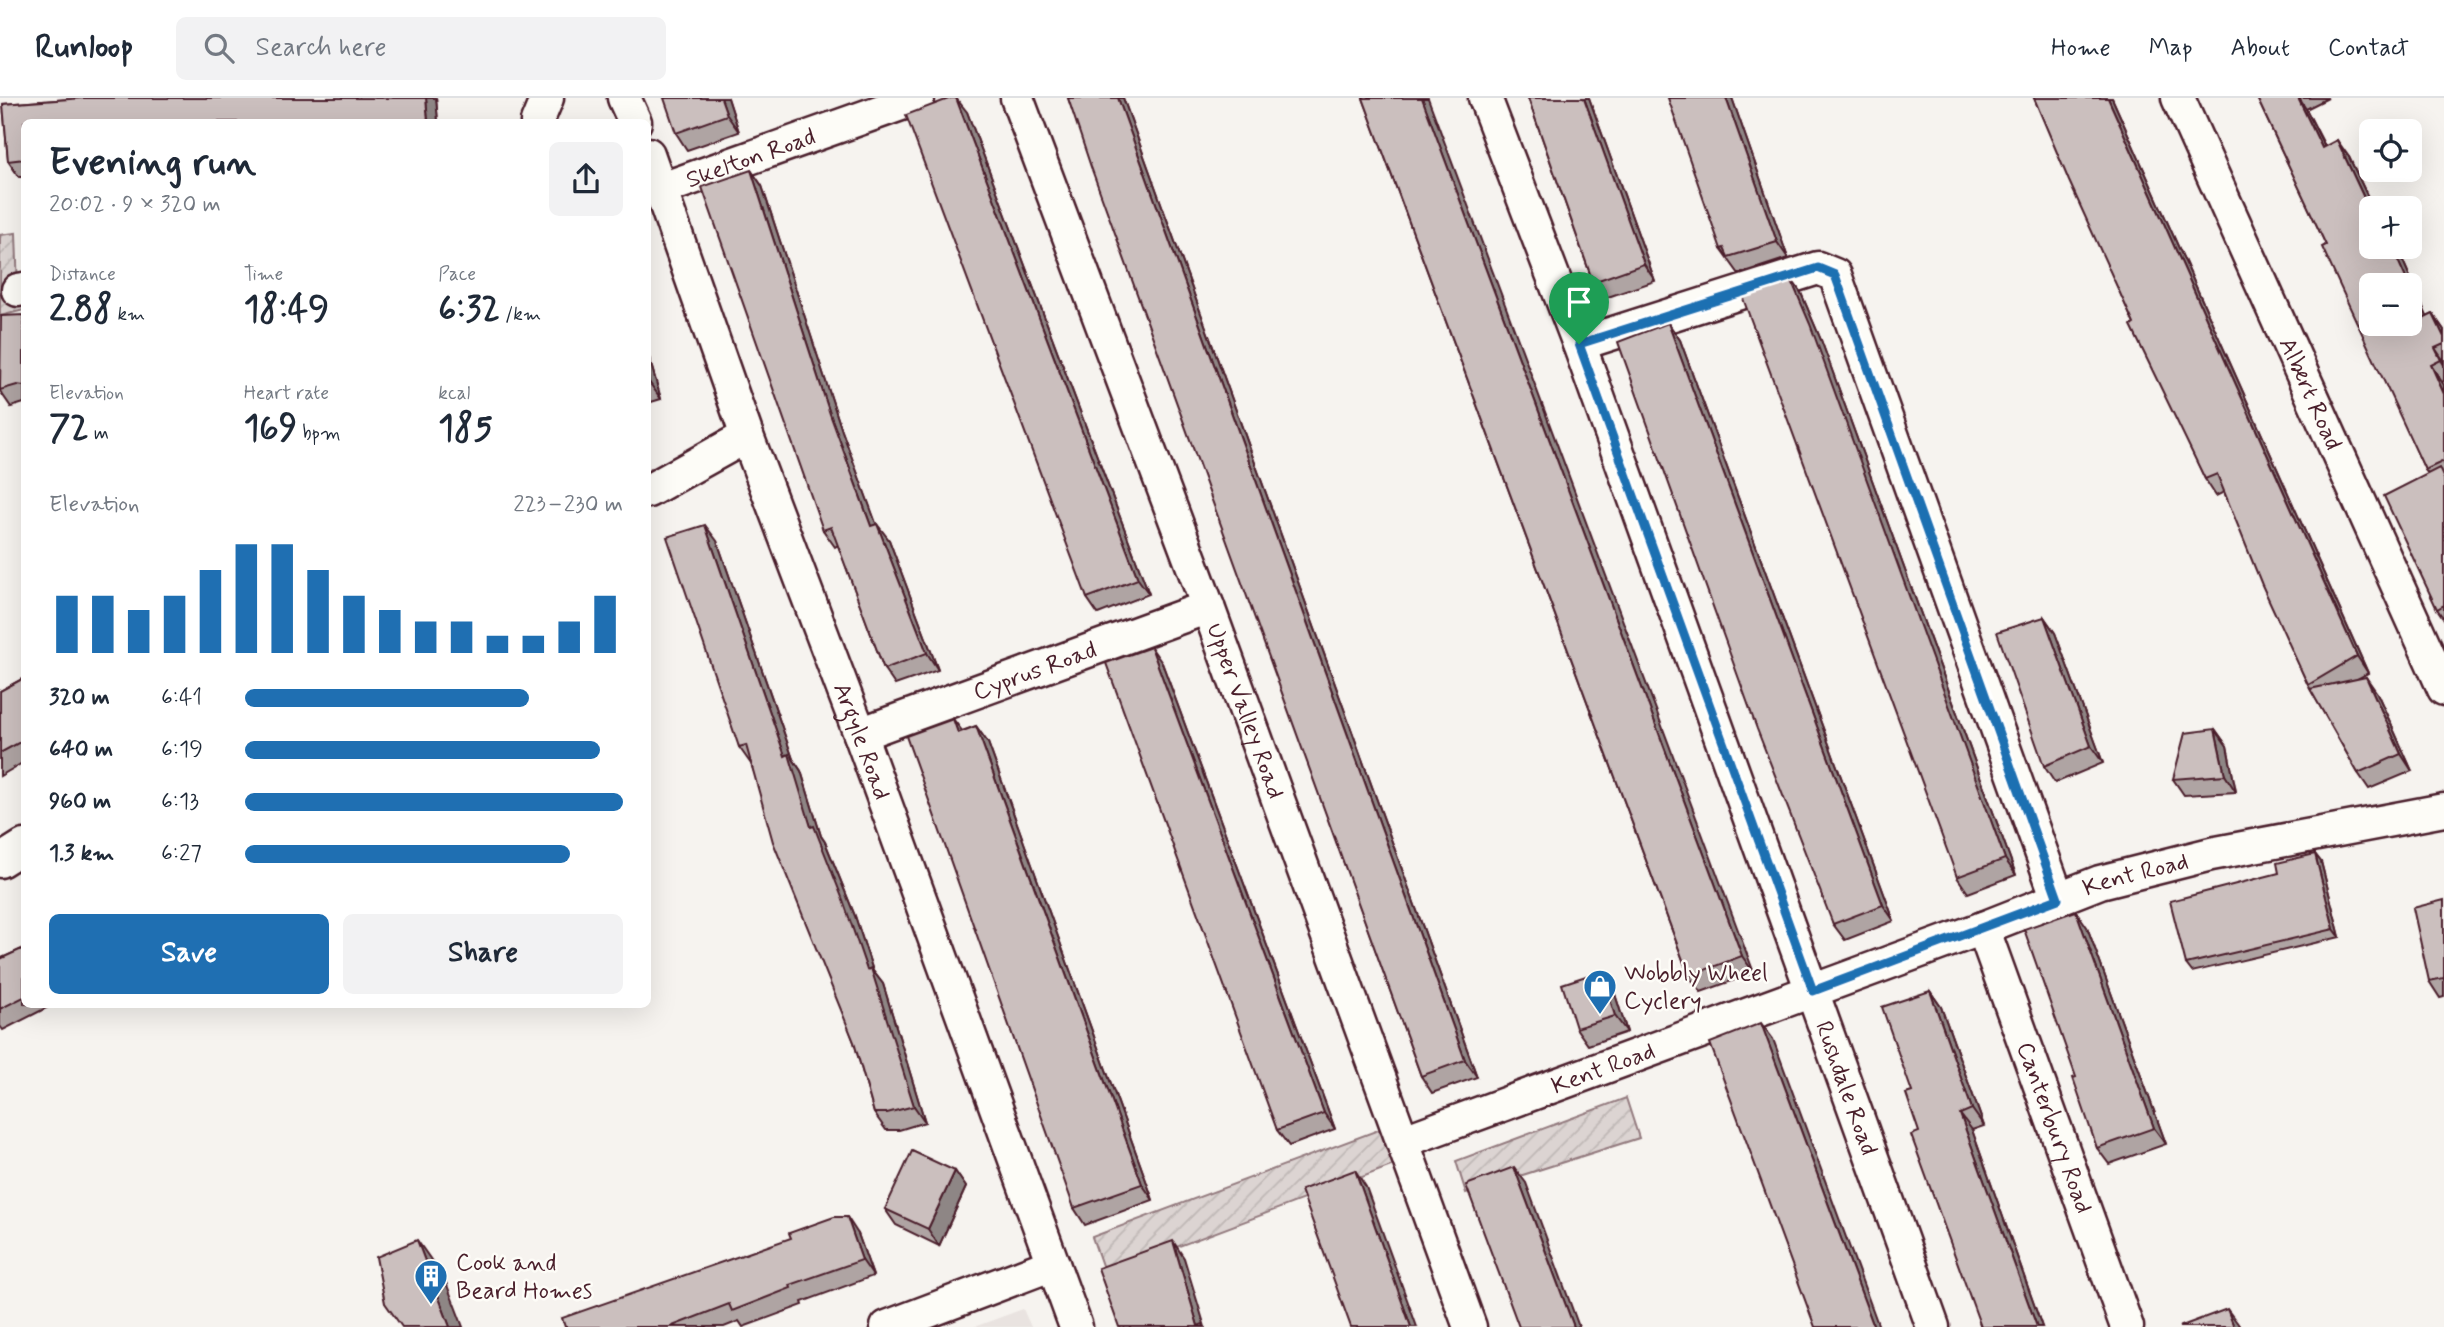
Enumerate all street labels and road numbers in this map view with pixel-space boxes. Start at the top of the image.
street label: Skelton Road [682,122,820,196]
street label: Albert Road [2271,333,2348,455]
street label: Upper Valley Road [1198,619,1290,803]
street label: Cyprus Road [969,635,1101,708]
street label: Argyle Road [825,679,897,804]
street label: Kent Road [2078,846,2192,904]
street label: Rushdale Road [1807,1017,1884,1160]
street label: Kent Road [1547,1036,1659,1102]
street label: Canterbury Road [2008,1038,2099,1218]

